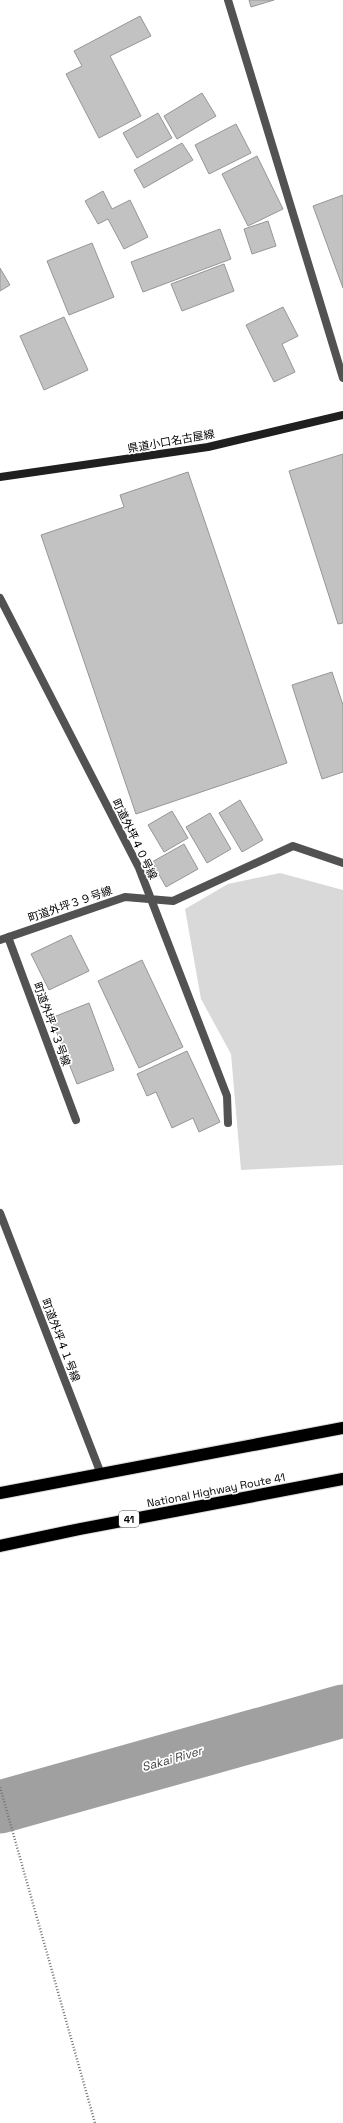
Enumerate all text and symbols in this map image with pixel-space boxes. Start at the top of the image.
street label: 県道小口名古屋線 [126,426,216,456]
street label: 町道外坪４０号線 [109,796,161,882]
street label: 町道外坪３９号線 [26,883,114,925]
street label: 町道外坪４３号線 [30,980,74,1068]
street label: 町道外坪４１号線 [39,1296,83,1384]
street label: National Highway Route 41 [146,1470,286,1510]
road number: 41 [119,1511,139,1527]
water label: Sakai River [140,1742,205,1775]

